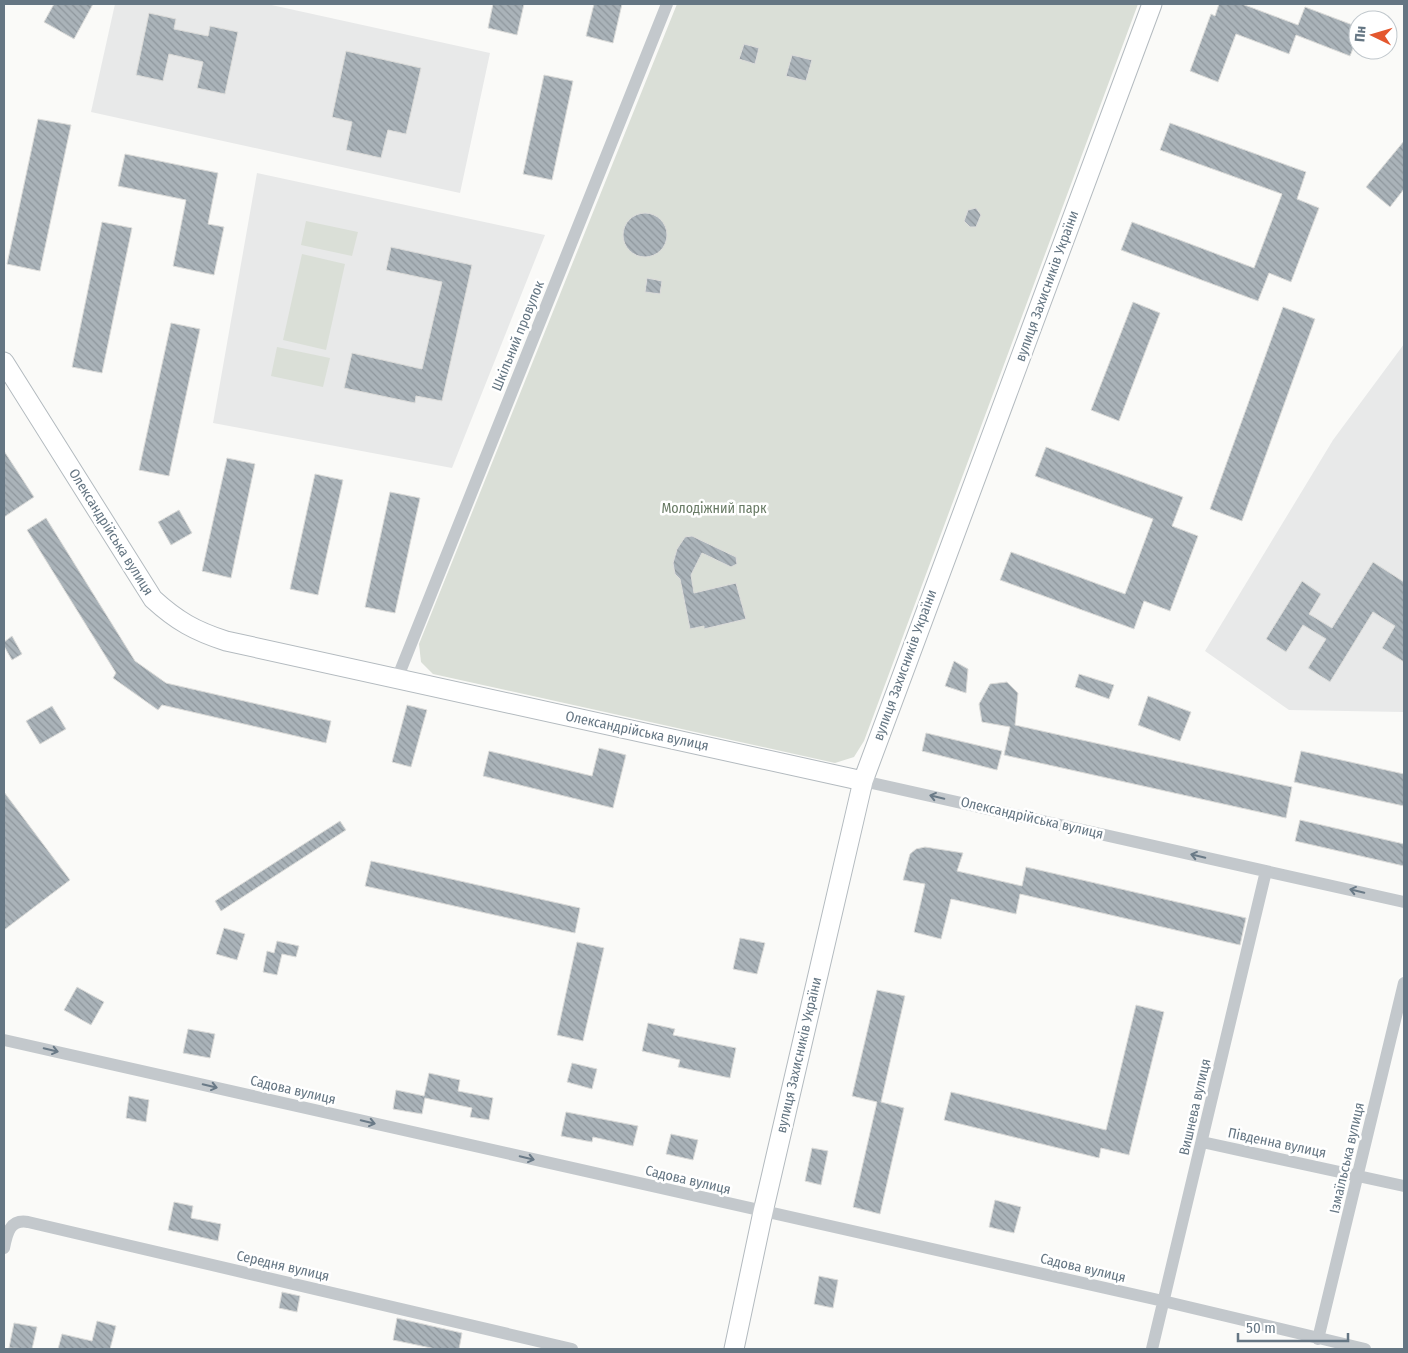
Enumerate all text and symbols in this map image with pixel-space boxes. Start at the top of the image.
north arrow [1348,10,1398,60]
text: Пн [1351,25,1370,43]
street label: вулиця Захисників України [1012,208,1082,364]
street label: Шкільний провулок [488,278,548,394]
street label: Олександрійська вулиця [65,466,157,598]
park label: Молодіжний парк [661,500,767,517]
street label: вулиця Захисників України [870,587,940,743]
street label: Олександрійська вулиця [564,708,710,754]
one-way arrow [929,792,945,801]
street label: Олександрійська вулиця [959,793,1105,843]
one-way arrow [1191,851,1207,860]
one-way arrow [1349,886,1365,895]
street label: вулиця Захисників України [773,975,825,1135]
one-way arrow [43,1046,59,1056]
street label: Вишнева вулиця [1176,1057,1214,1157]
street label: Садова вулиця [249,1072,337,1108]
one-way arrow [201,1082,217,1091]
street label: Ізмаїльська вулиця [1326,1101,1368,1215]
one-way arrow [360,1118,376,1127]
street label: Південна вулиця [1226,1124,1328,1162]
one-way arrow [518,1154,534,1163]
street label: Садова вулиця [644,1162,732,1198]
street label: Середня вулиця [235,1247,331,1285]
street label: Садова вулиця [1039,1250,1127,1286]
scale bar [1238,1310,1348,1342]
text: 50 m [1246,1319,1276,1337]

